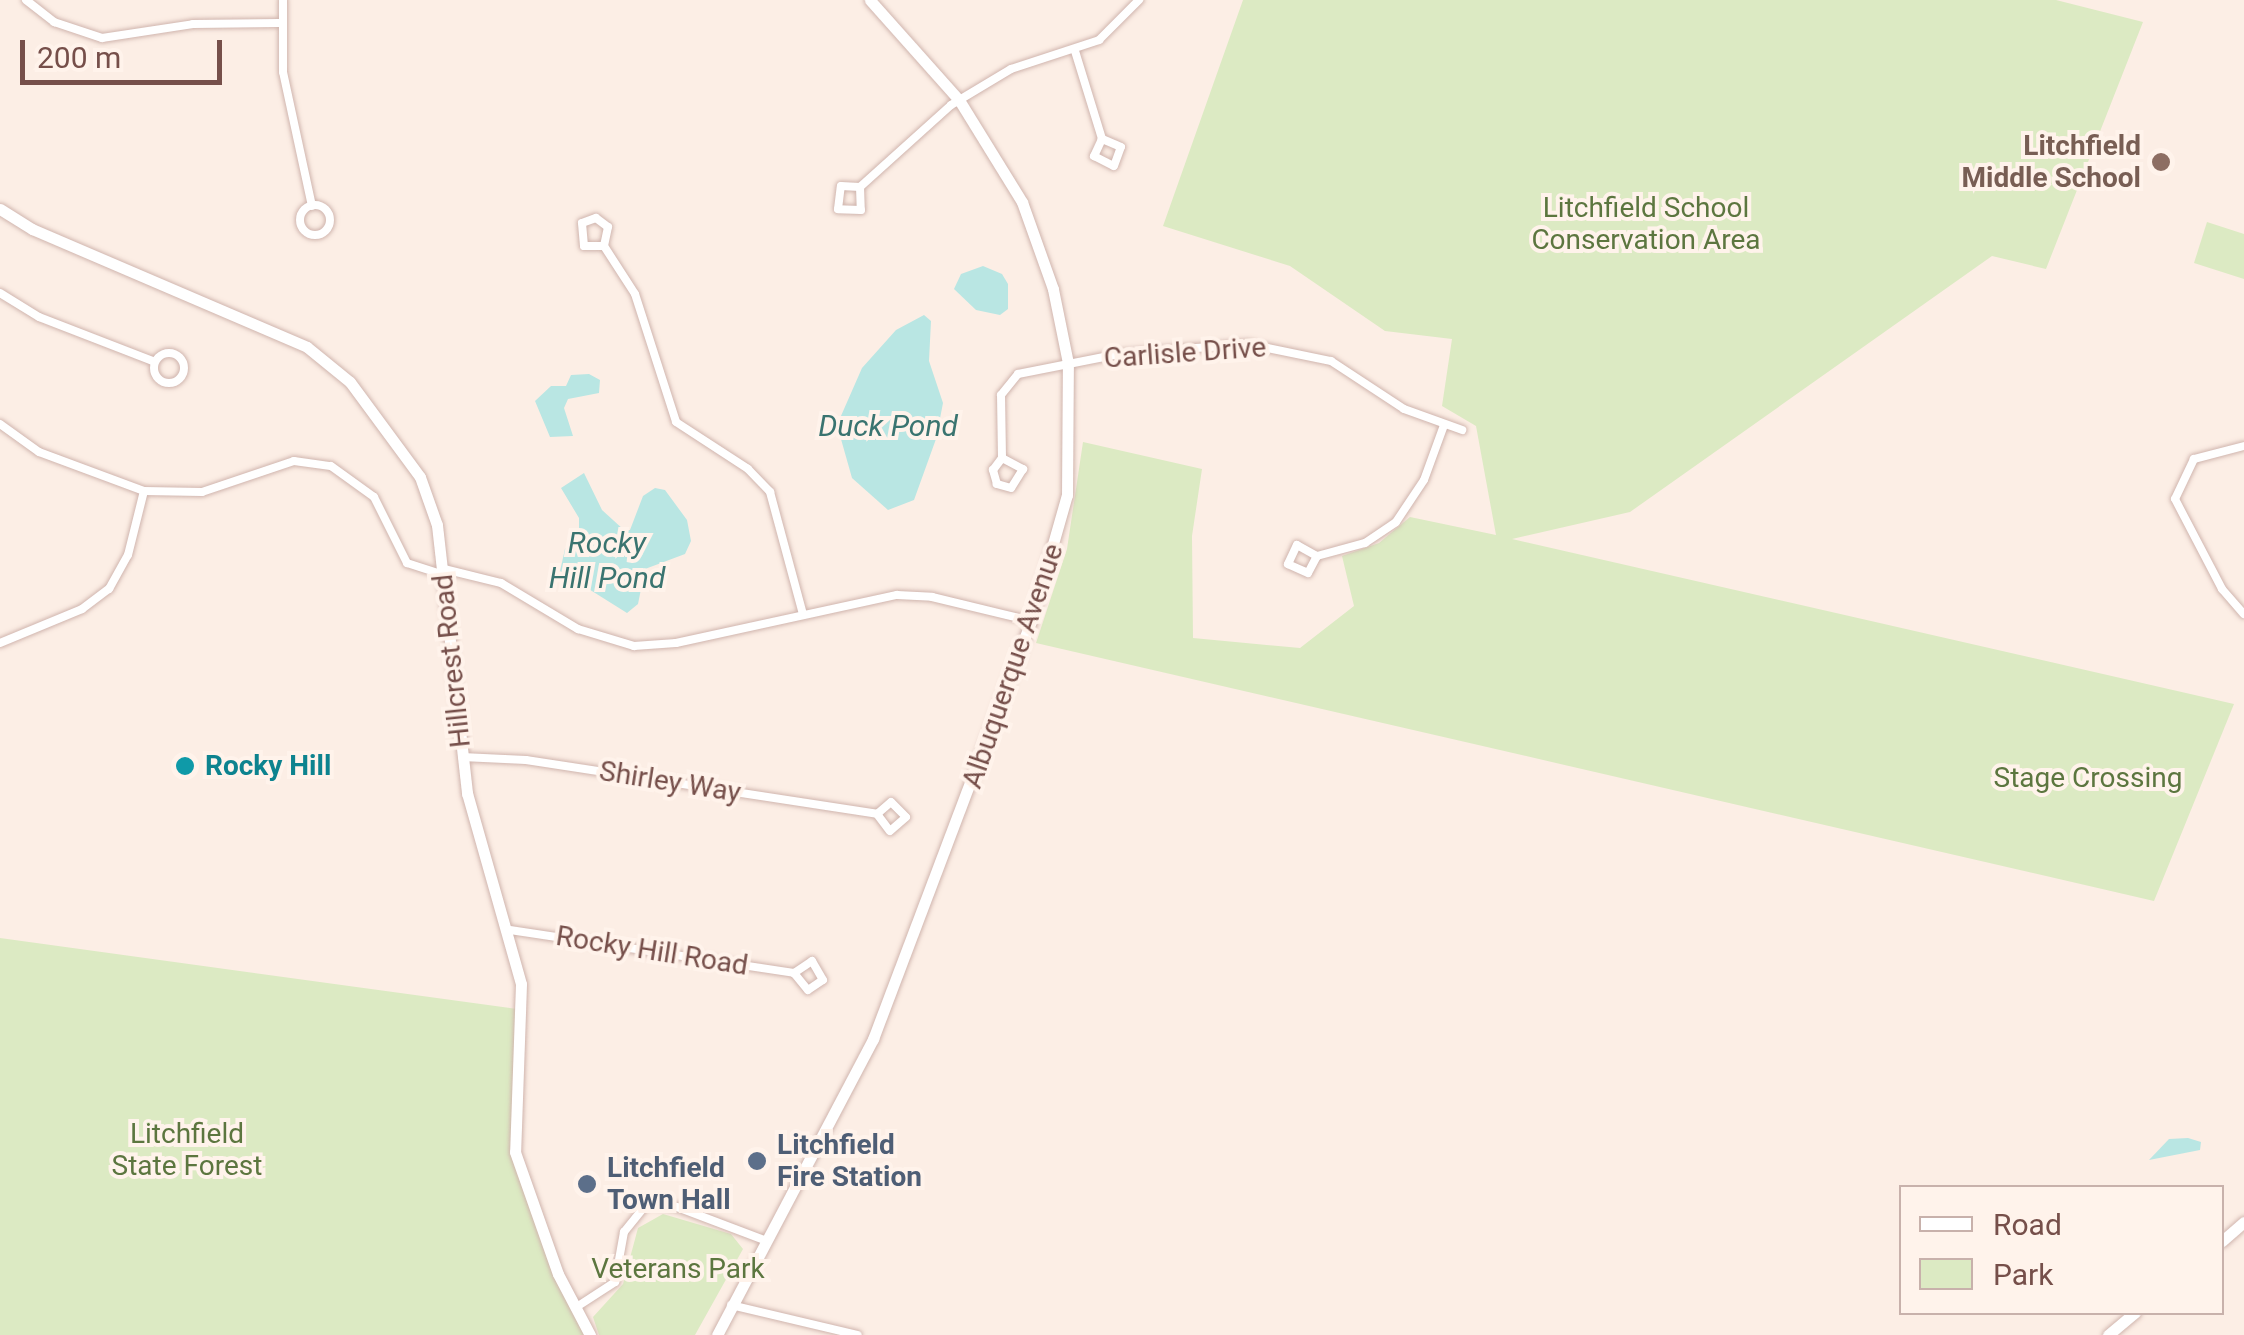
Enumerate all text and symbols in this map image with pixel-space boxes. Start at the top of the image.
scale bar [25,20,228,82]
text: 200 m [37,40,121,75]
place label: Litchfield Middle School [1962,129,2141,195]
marker: Litchfield Middle School [2150,151,2172,173]
park label: Litchfield School Conservation Area [1531,191,1761,257]
street label: Carlisle Drive [1103,331,1267,375]
water label: Duck Pond [818,408,958,444]
water label: Rocky Hill Pond [549,525,665,596]
street label: Albuquerque Avenue [955,539,1071,793]
street label: Hillcrest Road [426,573,478,749]
place label: Rocky Hill [205,749,331,783]
street label: Shirley Way [597,754,743,810]
marker: Rocky Hill [174,755,196,777]
park label: Stage Crossing [1994,761,2182,795]
street label: Rocky Hill Road [554,919,750,983]
park label: Litchfield State Forest [112,1117,262,1183]
place label: Litchfield Fire Station [777,1128,922,1194]
marker: Litchfield Fire Station [746,1150,768,1172]
place label: Litchfield Town Hall [607,1151,731,1217]
marker: Litchfield Town Hall [576,1173,598,1195]
legend [1899,1185,2224,1315]
text: Road [1993,1207,2062,1242]
park label: Veterans Park [591,1252,765,1286]
text: Park [1993,1257,2053,1292]

